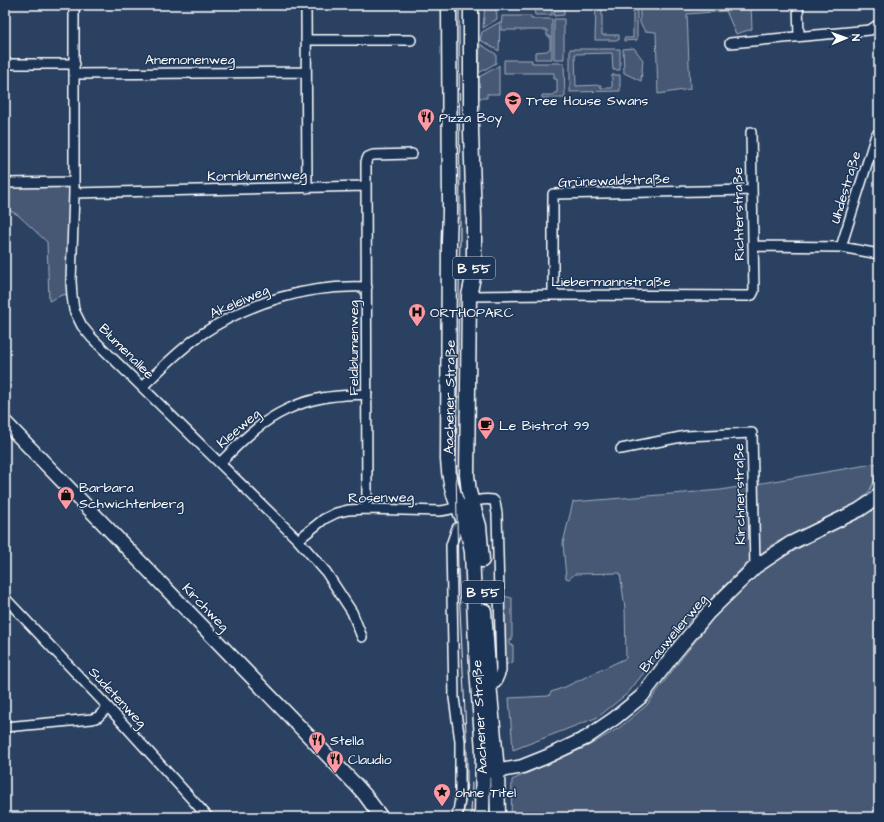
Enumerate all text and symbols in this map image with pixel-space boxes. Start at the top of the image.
north arrow [826,18,866,58]
text: N [848,34,863,41]
street label: Anemonenweg [145,50,235,70]
school or university icon: Tree House Swans [503,90,523,115]
place label: Tree House Swans [526,91,648,111]
restaurant icon: Pizza Boy [416,107,436,132]
place label: Pizza Boy [439,108,502,128]
street label: Uhdestraße [825,148,867,226]
street label: Kornblumenweg [207,165,307,187]
street label: Richterstraße [728,166,750,261]
street label: Grünewaldstraße [558,169,671,193]
road number: B 55 [453,257,495,279]
street label: Liebermannstraße [551,272,671,292]
street label: Akeleiweg [206,280,272,324]
street label: Feldblumenweg [344,300,364,396]
hospital icon: ORTHOPARC [407,302,427,327]
place label: ORTHOPARC [430,303,514,323]
street label: Blumenallee [94,319,159,384]
street label: Aachener Straße [439,339,461,454]
street label: Kleeweg [212,404,265,453]
cafe icon: Le Bistrot 99 [476,415,496,440]
place label: Le Bistrot 99 [499,416,589,436]
street label: Kirchnerstraße [729,443,751,545]
place label: Barbara Schwichtenberg [79,478,184,514]
shop icon: Barbara Schwichtenberg [56,485,76,510]
street label: Rosenweg [348,487,414,509]
street label: Kirchweg [177,579,233,636]
road number: B 55 [462,581,504,603]
street label: Brauweilerweg [635,590,712,677]
street label: Aachener Straße [467,659,493,775]
street label: Sudetenweg [84,663,151,733]
restaurant icon: Stella [307,730,327,755]
place label: Stella [330,731,364,751]
restaurant icon: Claudio [325,749,345,774]
place label: Claudio [348,750,392,770]
place icon: ohne Titel [432,782,452,807]
place label: ohne Titel [455,783,516,803]

